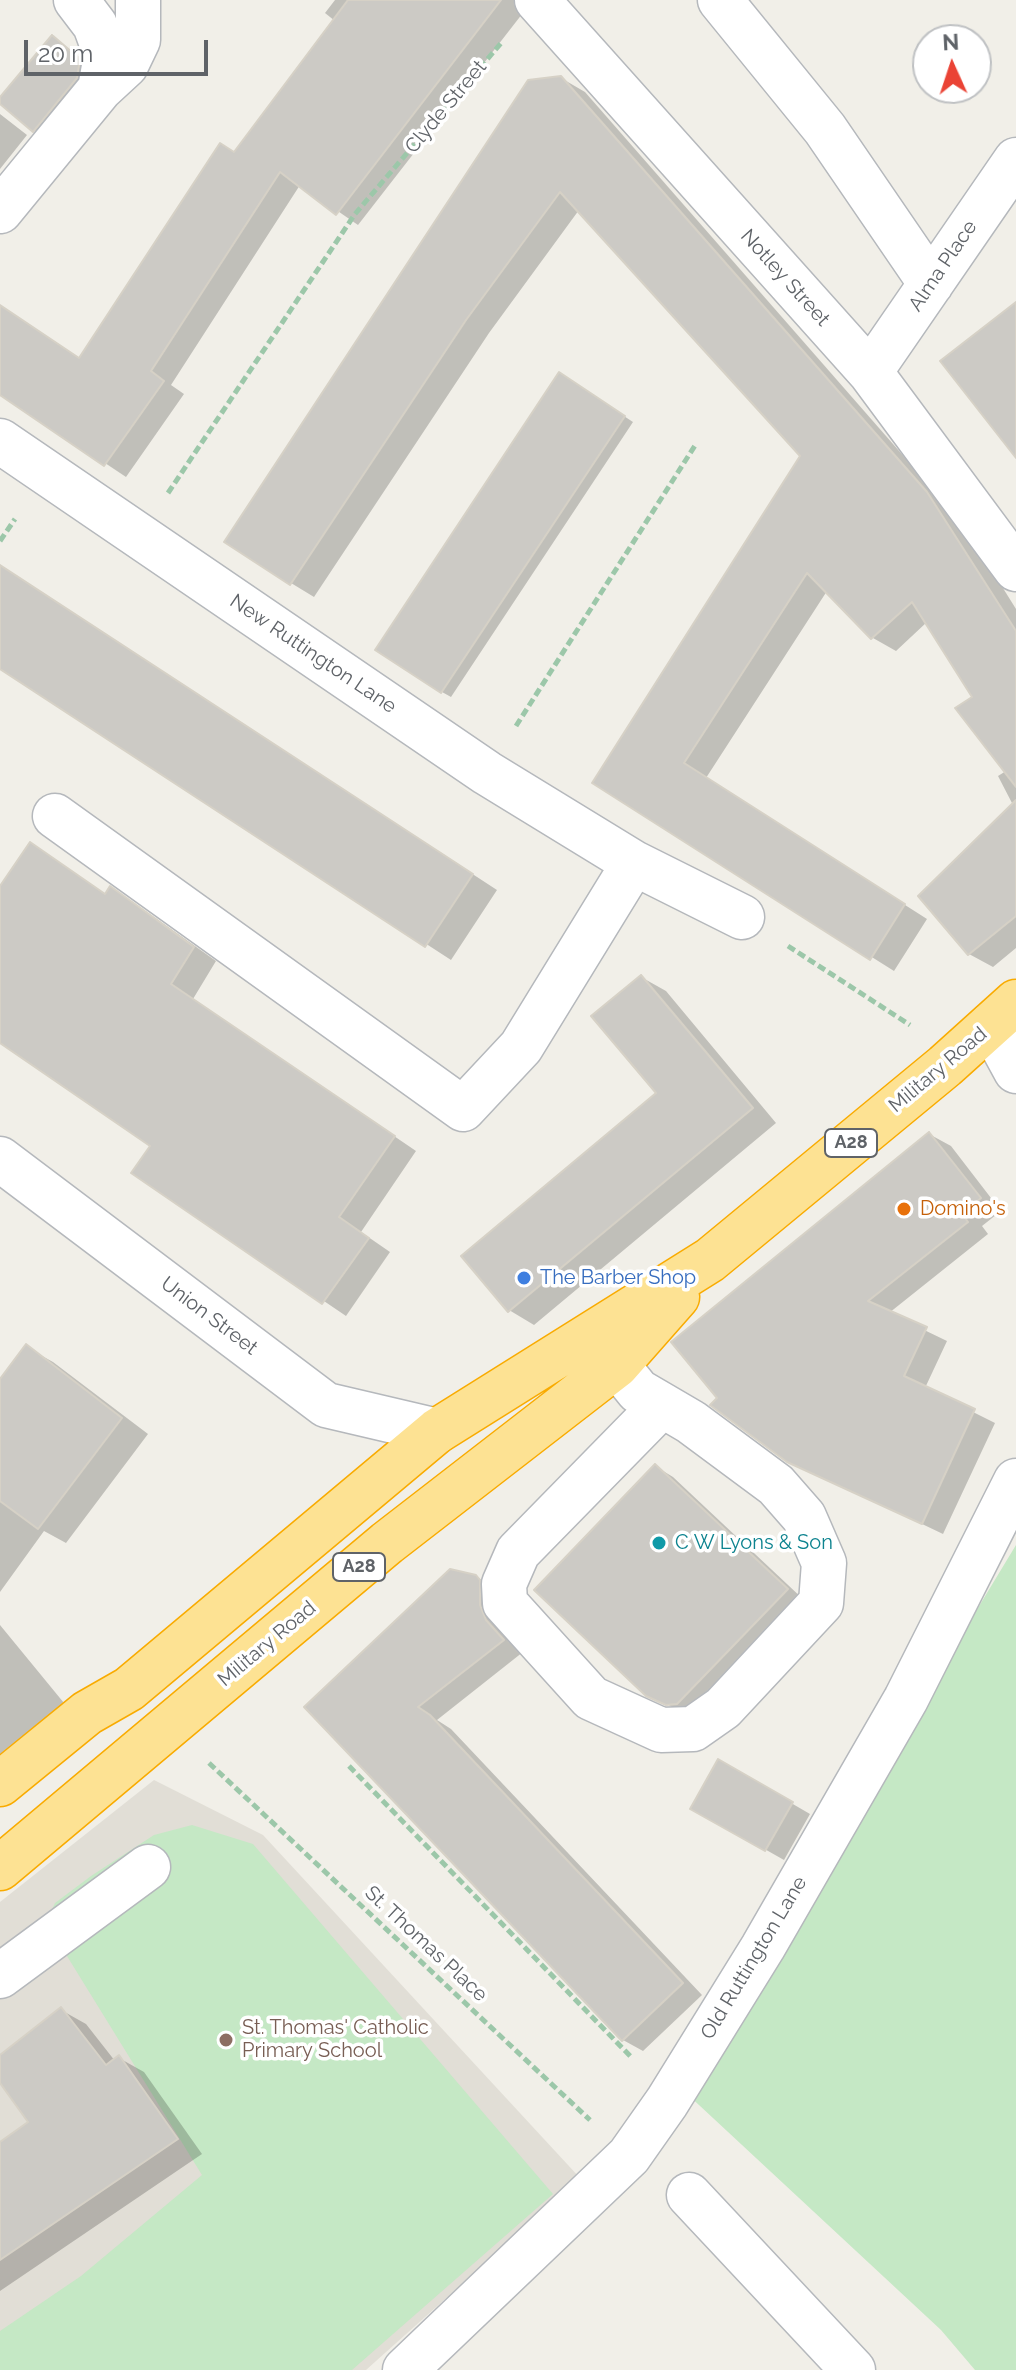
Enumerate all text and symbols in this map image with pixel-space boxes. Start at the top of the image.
scale bar [28,24,212,74]
north arrow [912,24,992,104]
text: N [942,29,960,55]
text: 20 m [38,39,93,68]
street label: Clyde Street [400,56,492,158]
street label: Alma Place [904,216,982,316]
street label: Notley Street [735,225,835,331]
street label: New Ruttington Lane [225,589,401,719]
street label: Military Road [884,1022,992,1118]
road number: A28 [825,1129,877,1157]
place label: Domino's [920,1197,1006,1221]
marker: Domino's [895,1200,913,1218]
place label: The Barber Shop [540,1266,696,1290]
marker: The Barber Shop [515,1269,533,1287]
street label: Union Street [156,1272,262,1360]
place label: C W Lyons & Son [675,1531,833,1555]
marker: C W Lyons & Son [650,1534,668,1552]
road number: A28 [333,1553,385,1581]
street label: Military Road [213,1596,321,1692]
street label: Old Ruttington Lane [696,1872,812,2044]
street label: St. Thomas Place [360,1881,492,2007]
place label: St. Thomas' Catholic Primary School [242,2016,429,2063]
marker: St. Thomas' Catholic Primary School [217,2031,235,2049]

